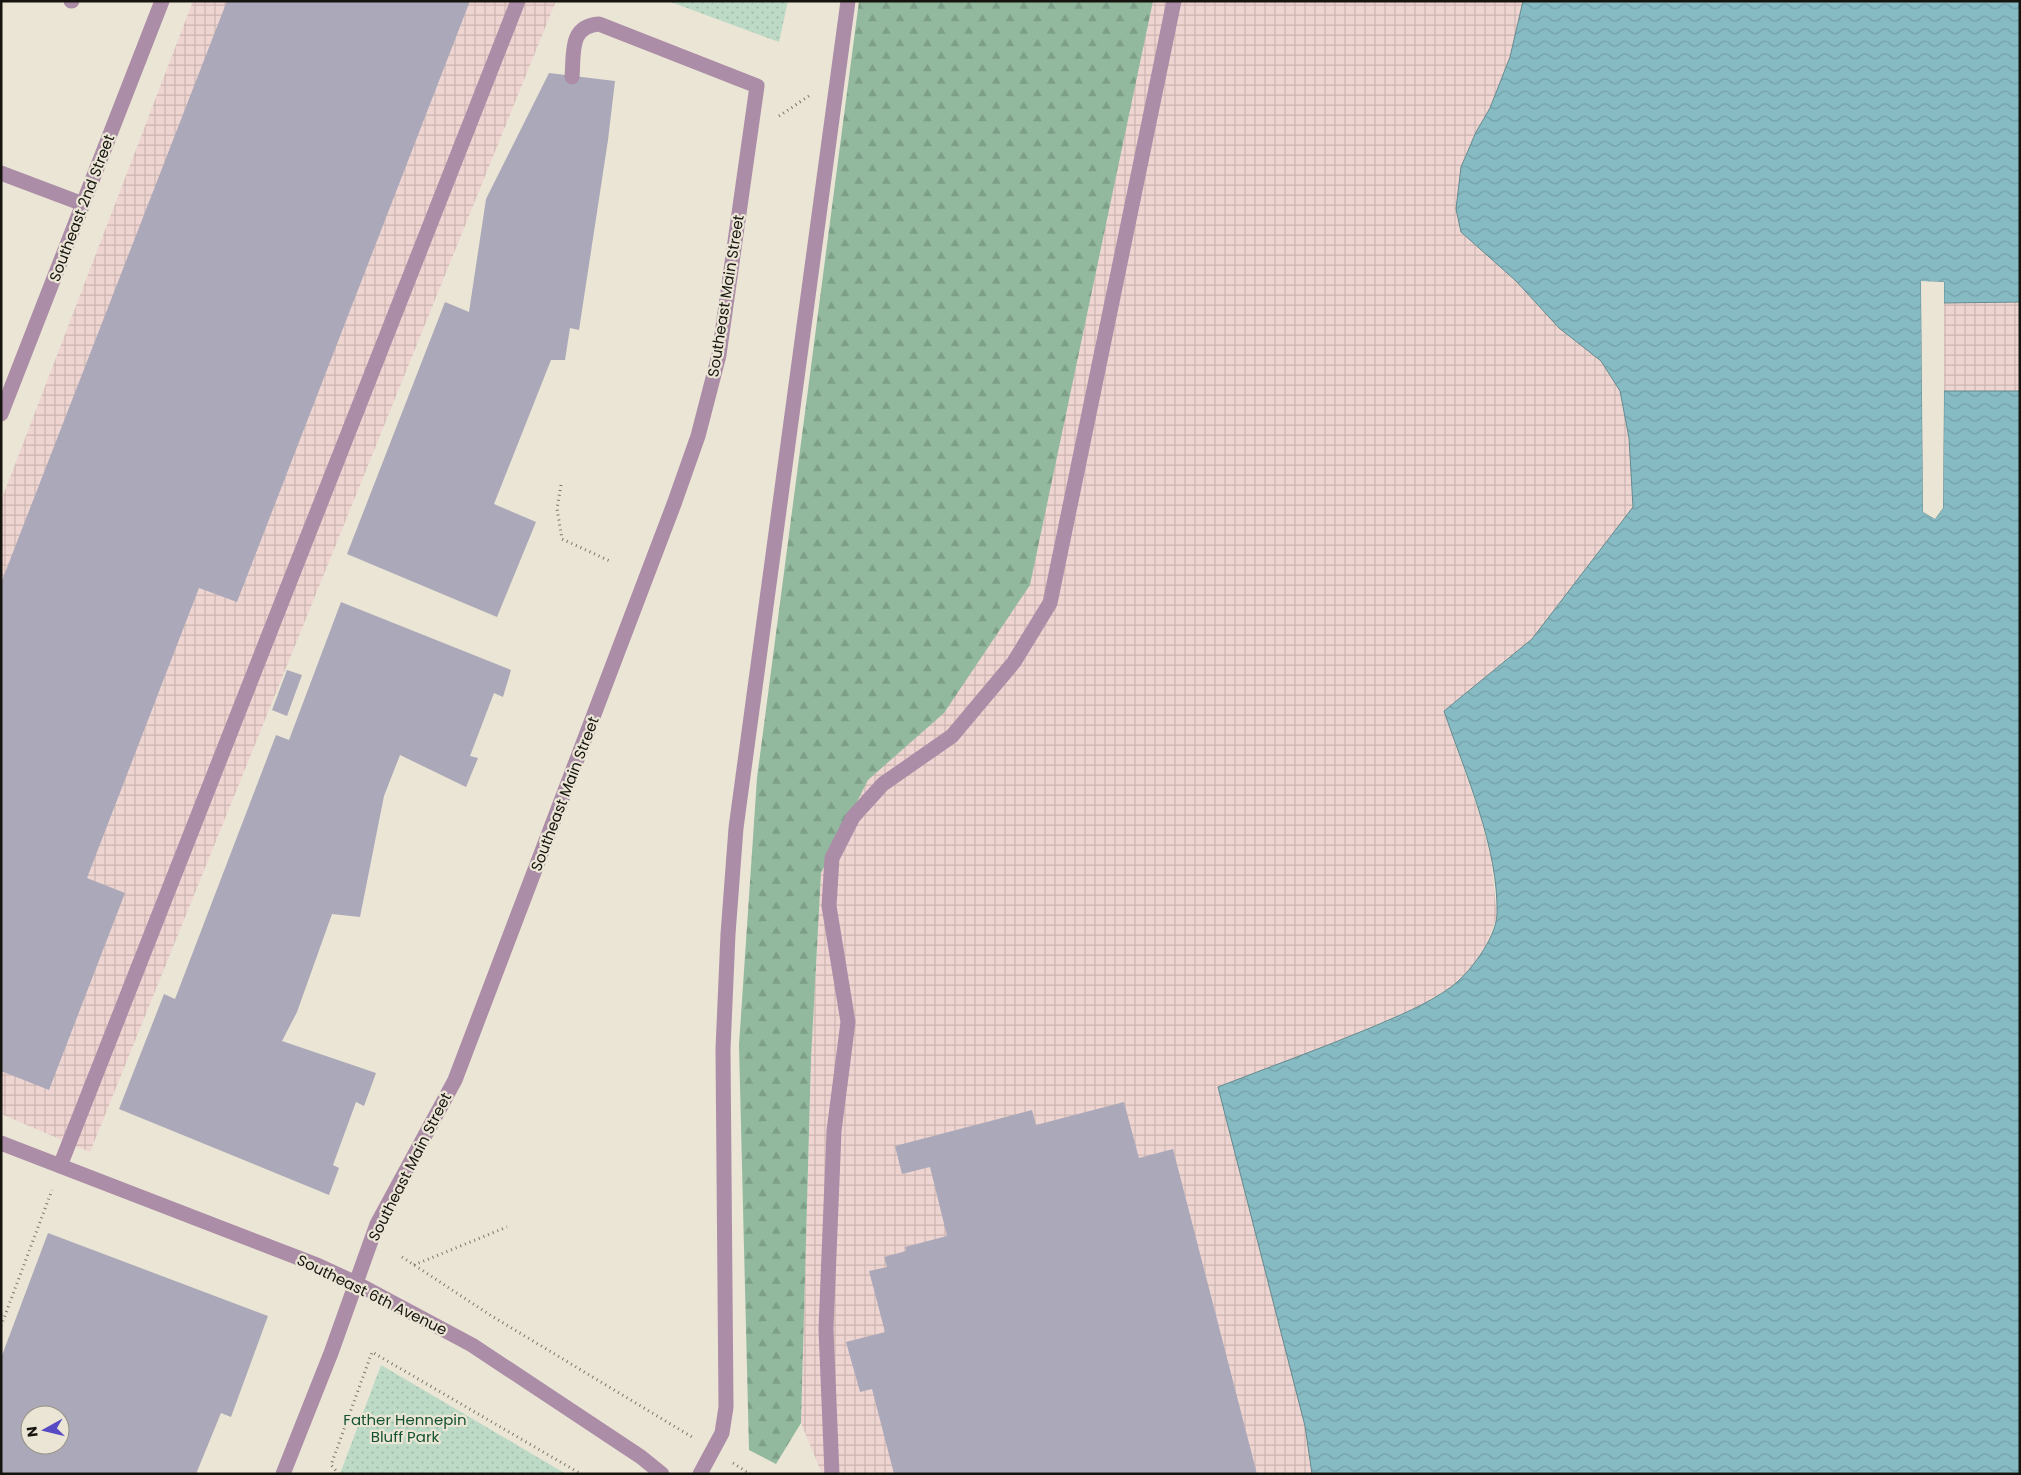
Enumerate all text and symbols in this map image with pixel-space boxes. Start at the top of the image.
street label: Southeast 2nd Street [44,131,119,284]
street label: Southeast Main Street [702,213,749,379]
street label: Southeast Main Street [525,713,604,874]
street label: Southeast Main Street [363,1089,456,1245]
street label: Southeast 6th Avenue [294,1249,451,1340]
north arrow [20,1405,70,1455]
park label: Father Hennepin Bluff Park [343,1409,467,1447]
text: N [21,1425,43,1438]

